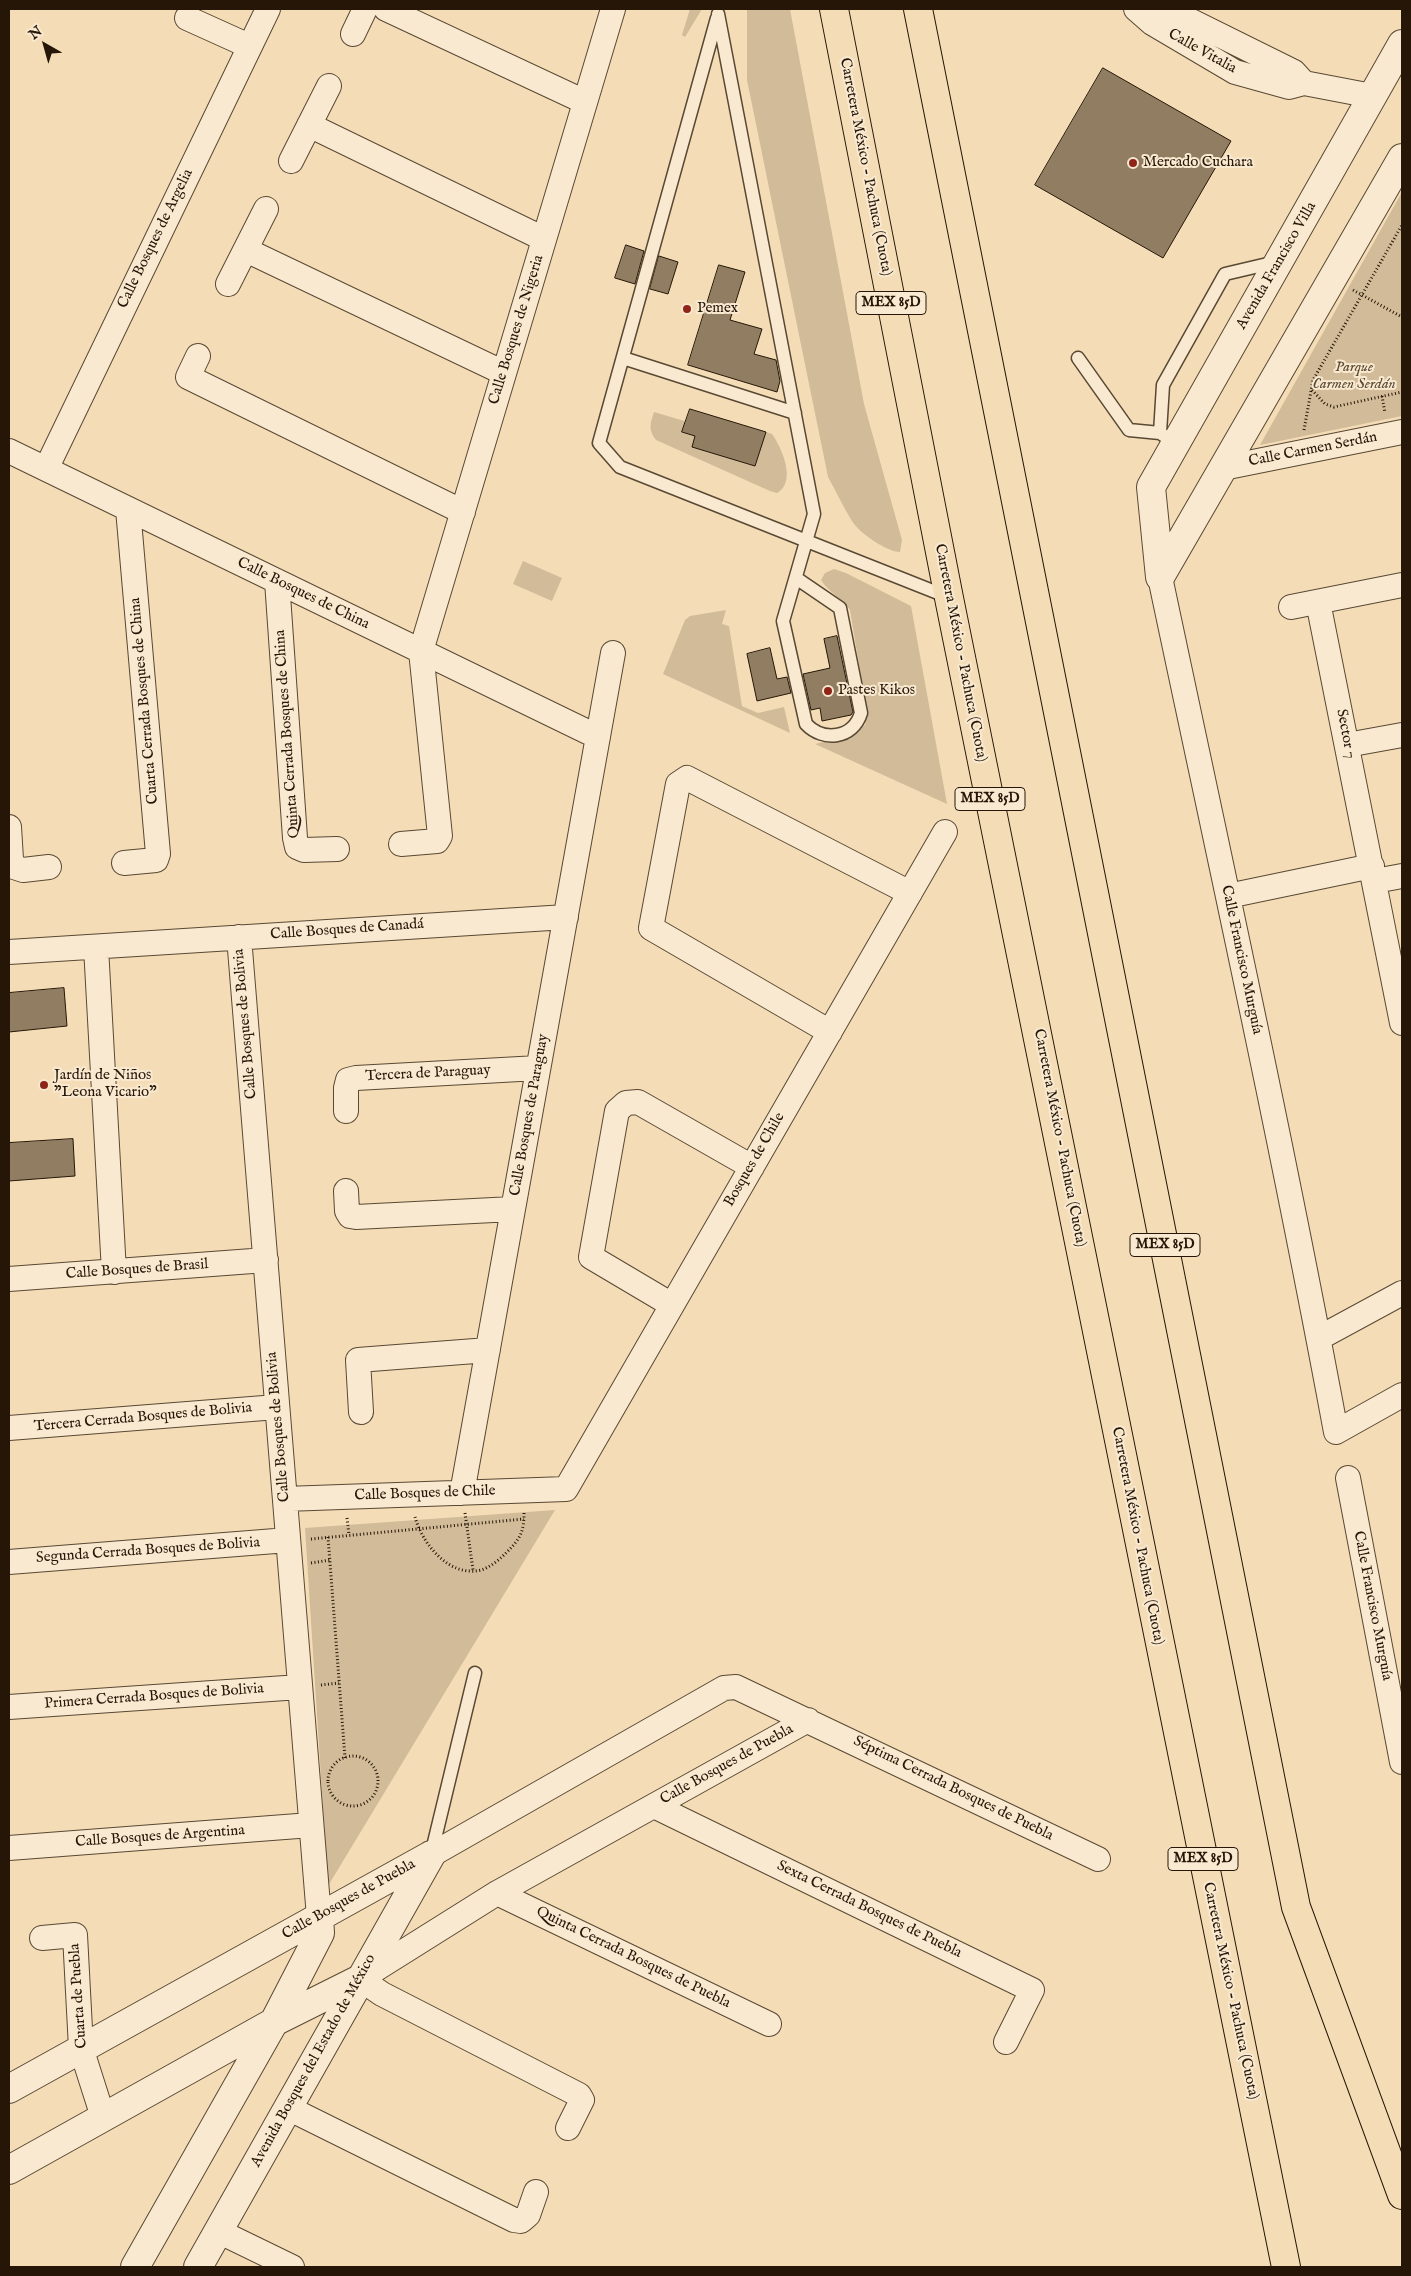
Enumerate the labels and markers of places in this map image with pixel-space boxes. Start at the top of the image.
place label: Mercado Cuchara [1143,154,1253,172]
marker: Mercado Cuchara [1127,157,1139,169]
place label: Pemex [697,300,738,318]
marker: Pemex [681,303,693,315]
place label: Pastes Kikos [838,682,915,700]
marker: Pastes Kikos [822,685,834,697]
place label: Jardín de Niños "Leona Vicario" [54,1067,157,1102]
marker: Jardín de Niños "Leona Vicario" [38,1079,50,1091]

